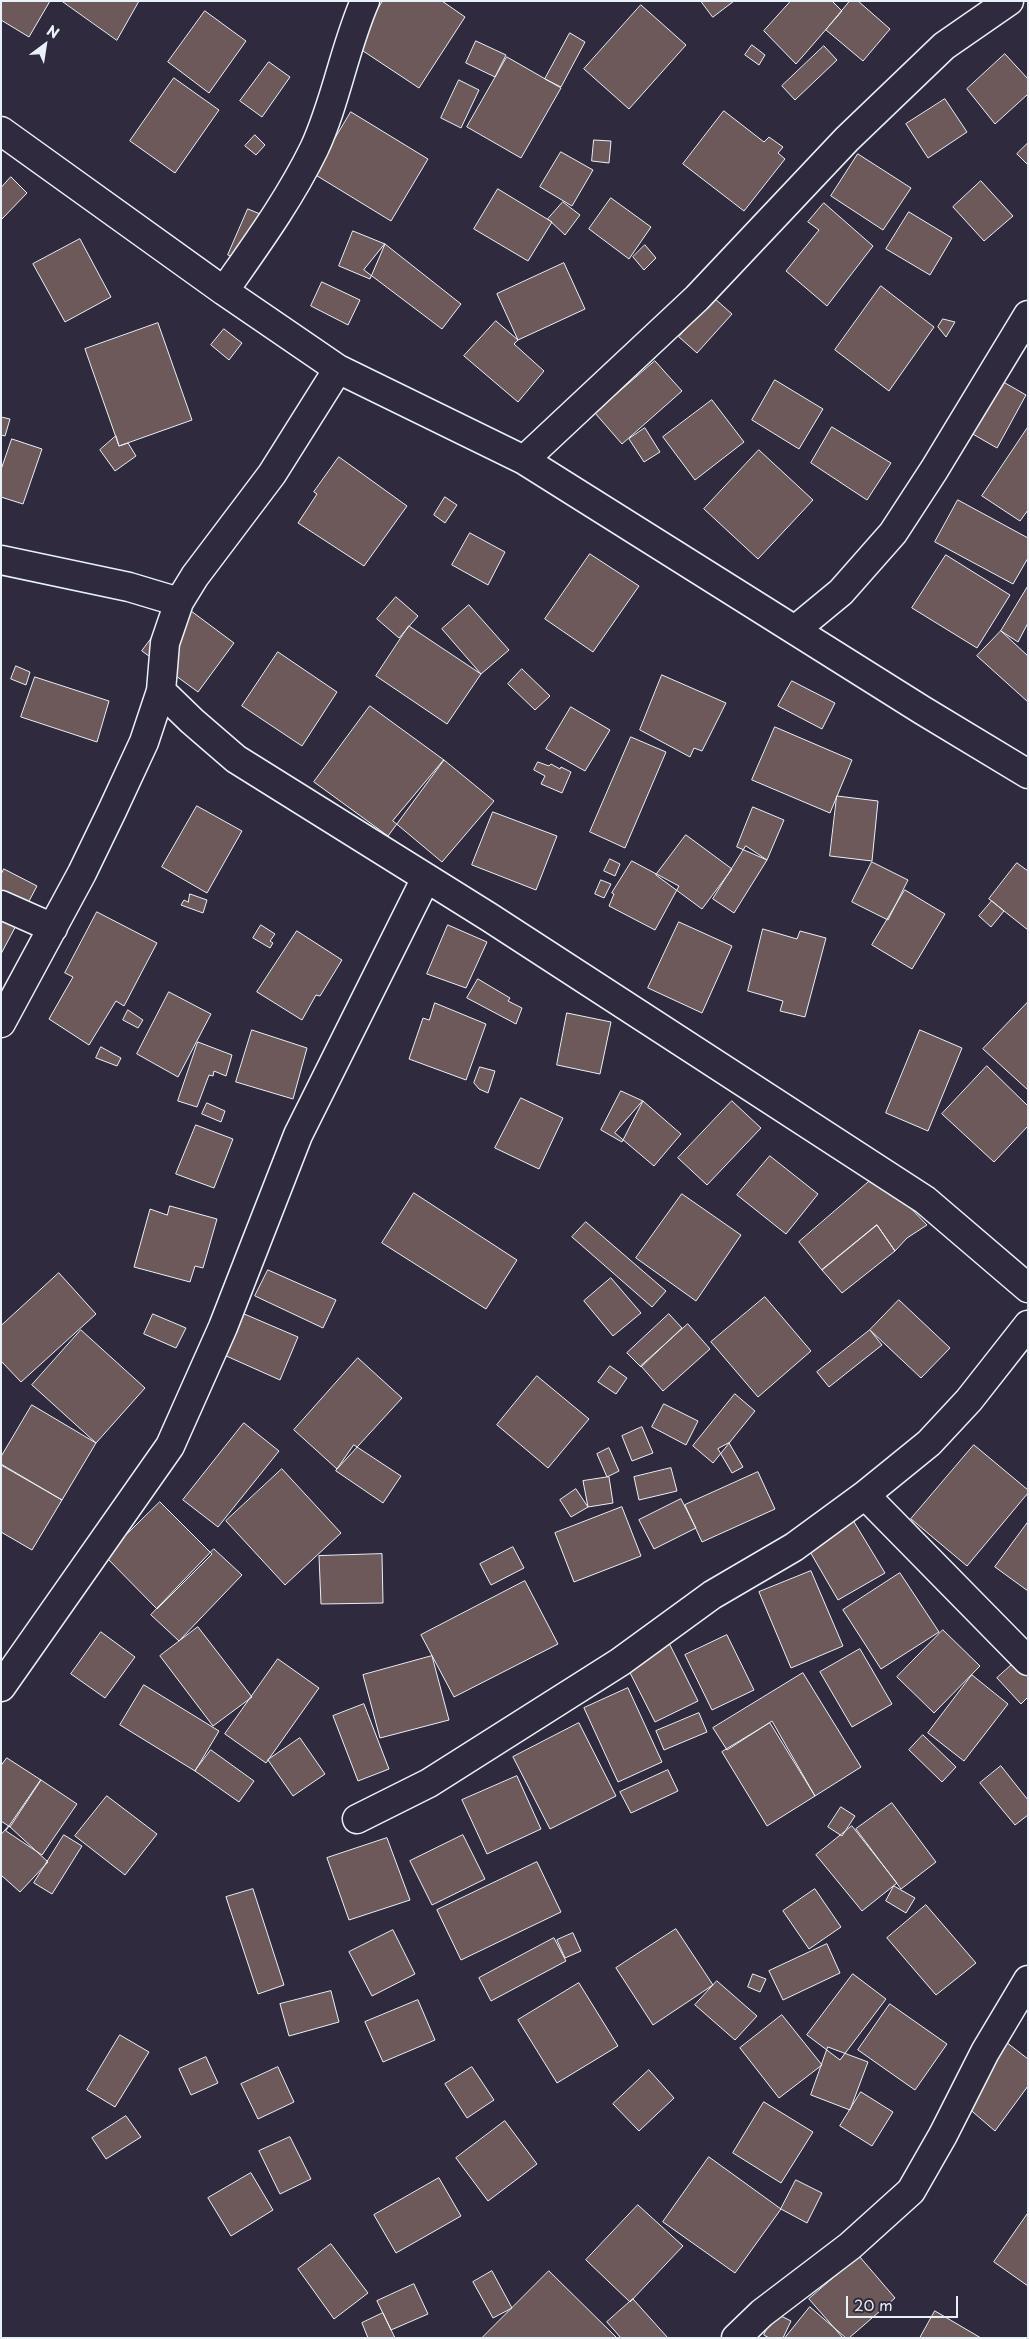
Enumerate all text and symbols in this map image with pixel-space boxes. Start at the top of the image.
north arrow [20,20,70,70]
text: N [43,20,63,44]
scale bar [849,2286,962,2318]
text: 20 m [854,2293,893,2316]

